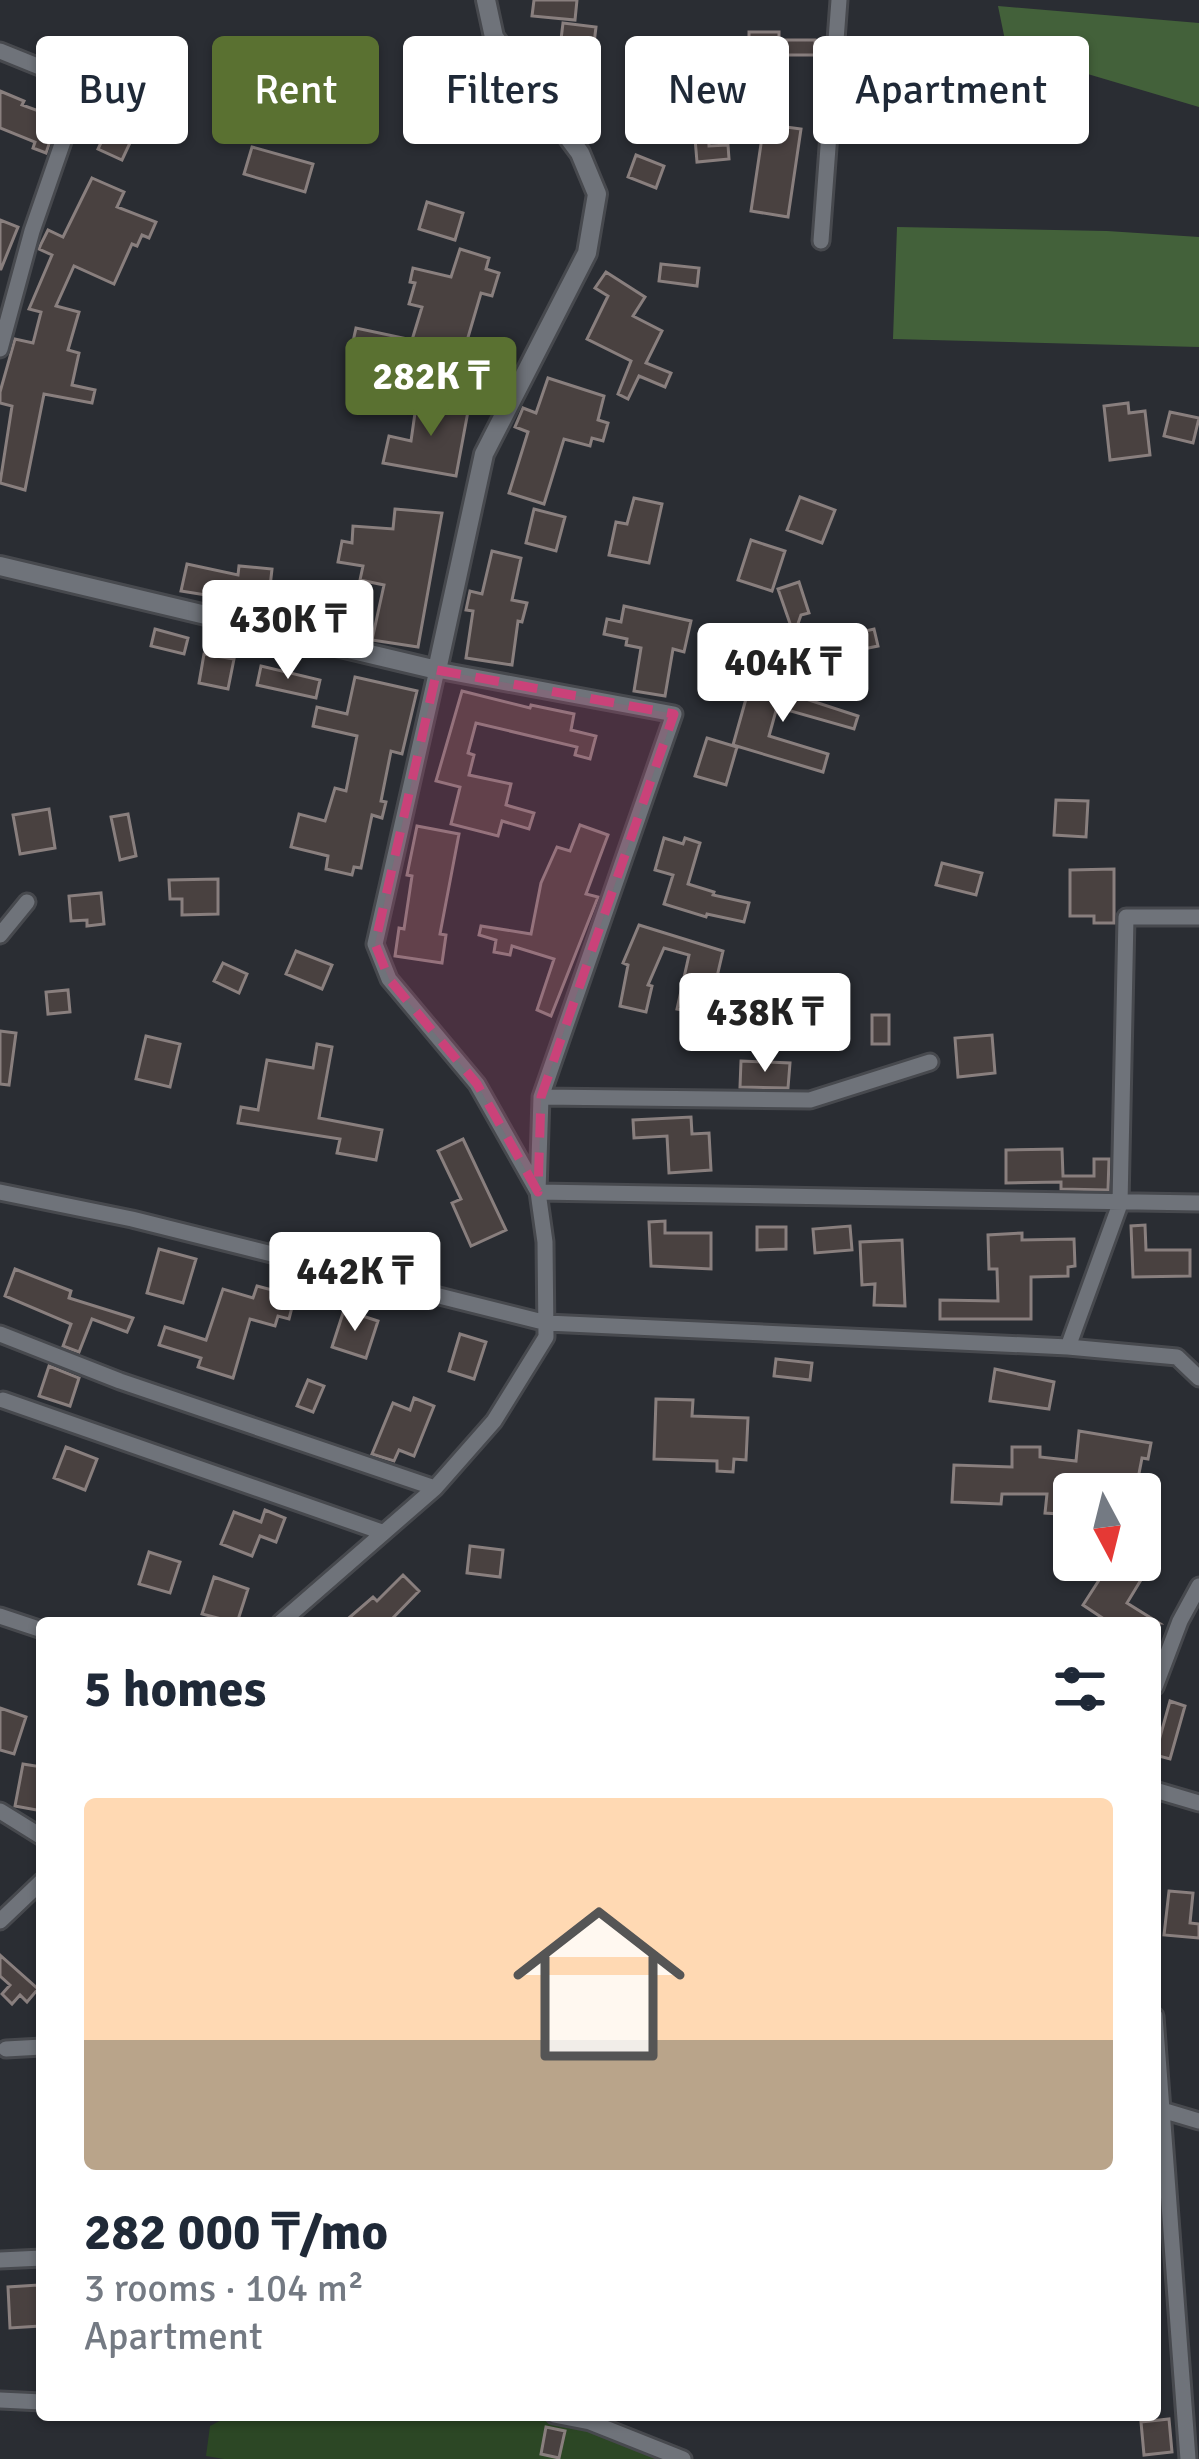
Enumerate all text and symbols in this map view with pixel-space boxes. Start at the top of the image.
chip: Buy [36,36,188,144]
chip: Rent [212,36,379,144]
chip: Filters [403,36,601,144]
chip: New [625,36,789,144]
chip: Apartment [813,36,1089,144]
pin: 282K ₸ [333,337,529,439]
text: 282K ₸ [372,352,490,400]
pin: 430K ₸ [190,580,386,682]
text: 430K ₸ [229,595,347,643]
pin: 404K ₸ [685,623,881,725]
text: 404K ₸ [724,638,842,686]
pin: 438K ₸ [667,973,863,1075]
text: 438K ₸ [706,988,824,1036]
pin: 442K ₸ [257,1232,453,1334]
text: 442K ₸ [296,1247,414,1295]
north arrow [1053,1473,1161,1581]
map controls [1053,1473,1161,1581]
icon: filters [1047,1656,1113,1722]
text: 5 homes [84,1658,266,1721]
icon: home [491,1876,707,2092]
text: 282 000 ₸/mo [84,2201,388,2264]
text: 3 rooms · 104 m² [84,2264,364,2312]
text: Apartment [84,2312,263,2360]

